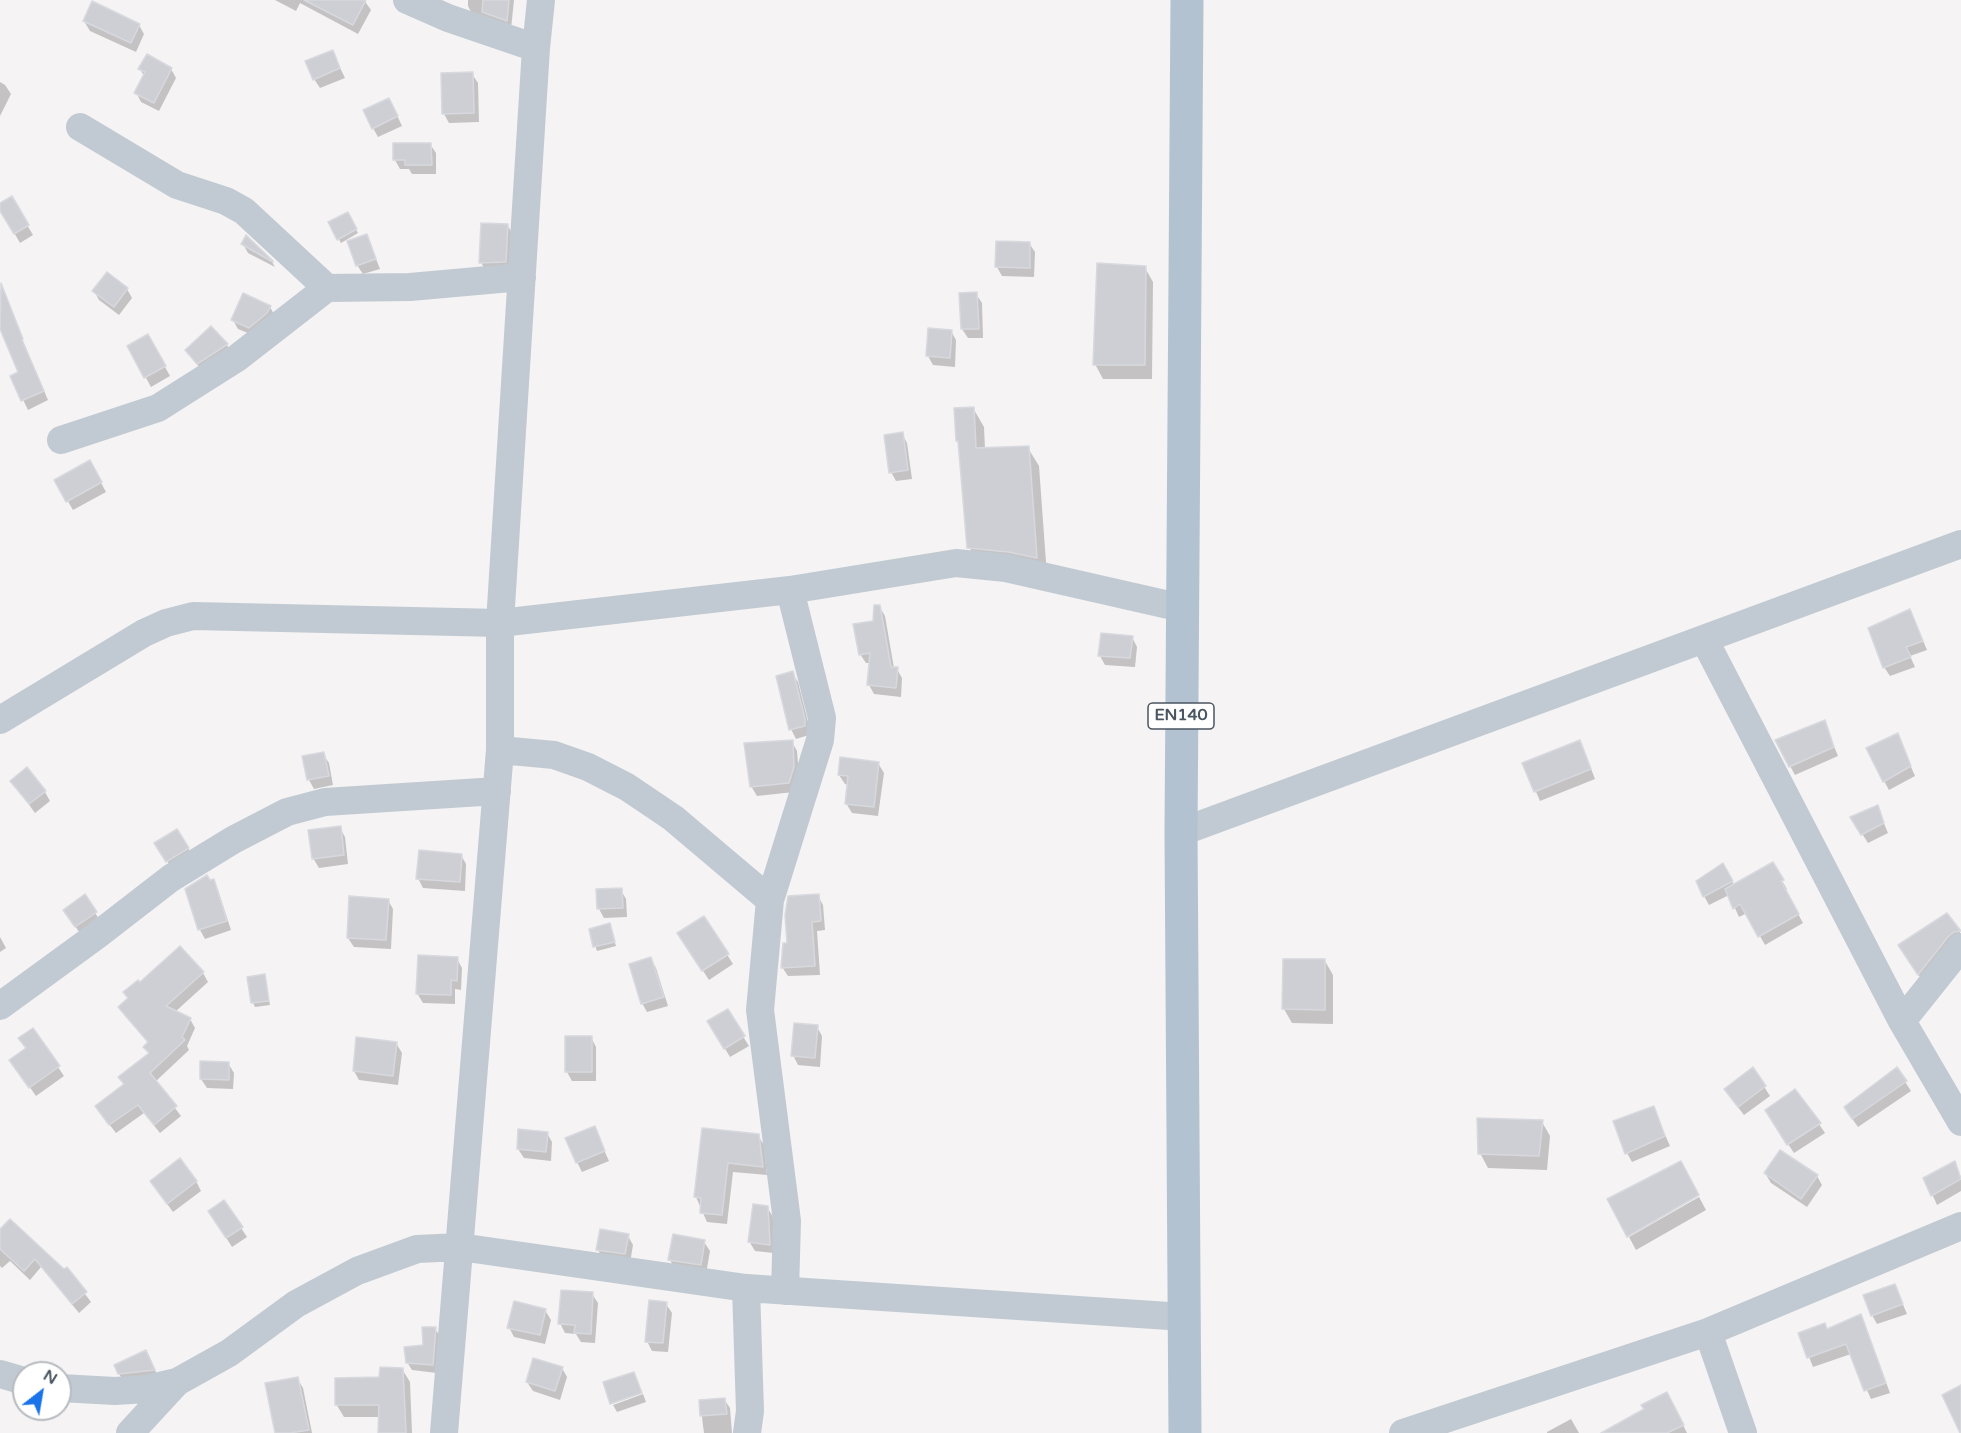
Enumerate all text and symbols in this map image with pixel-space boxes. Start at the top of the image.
road number: EN140 [1148,703,1214,729]
north arrow [12,1361,72,1421]
text: N [40,1365,61,1389]

